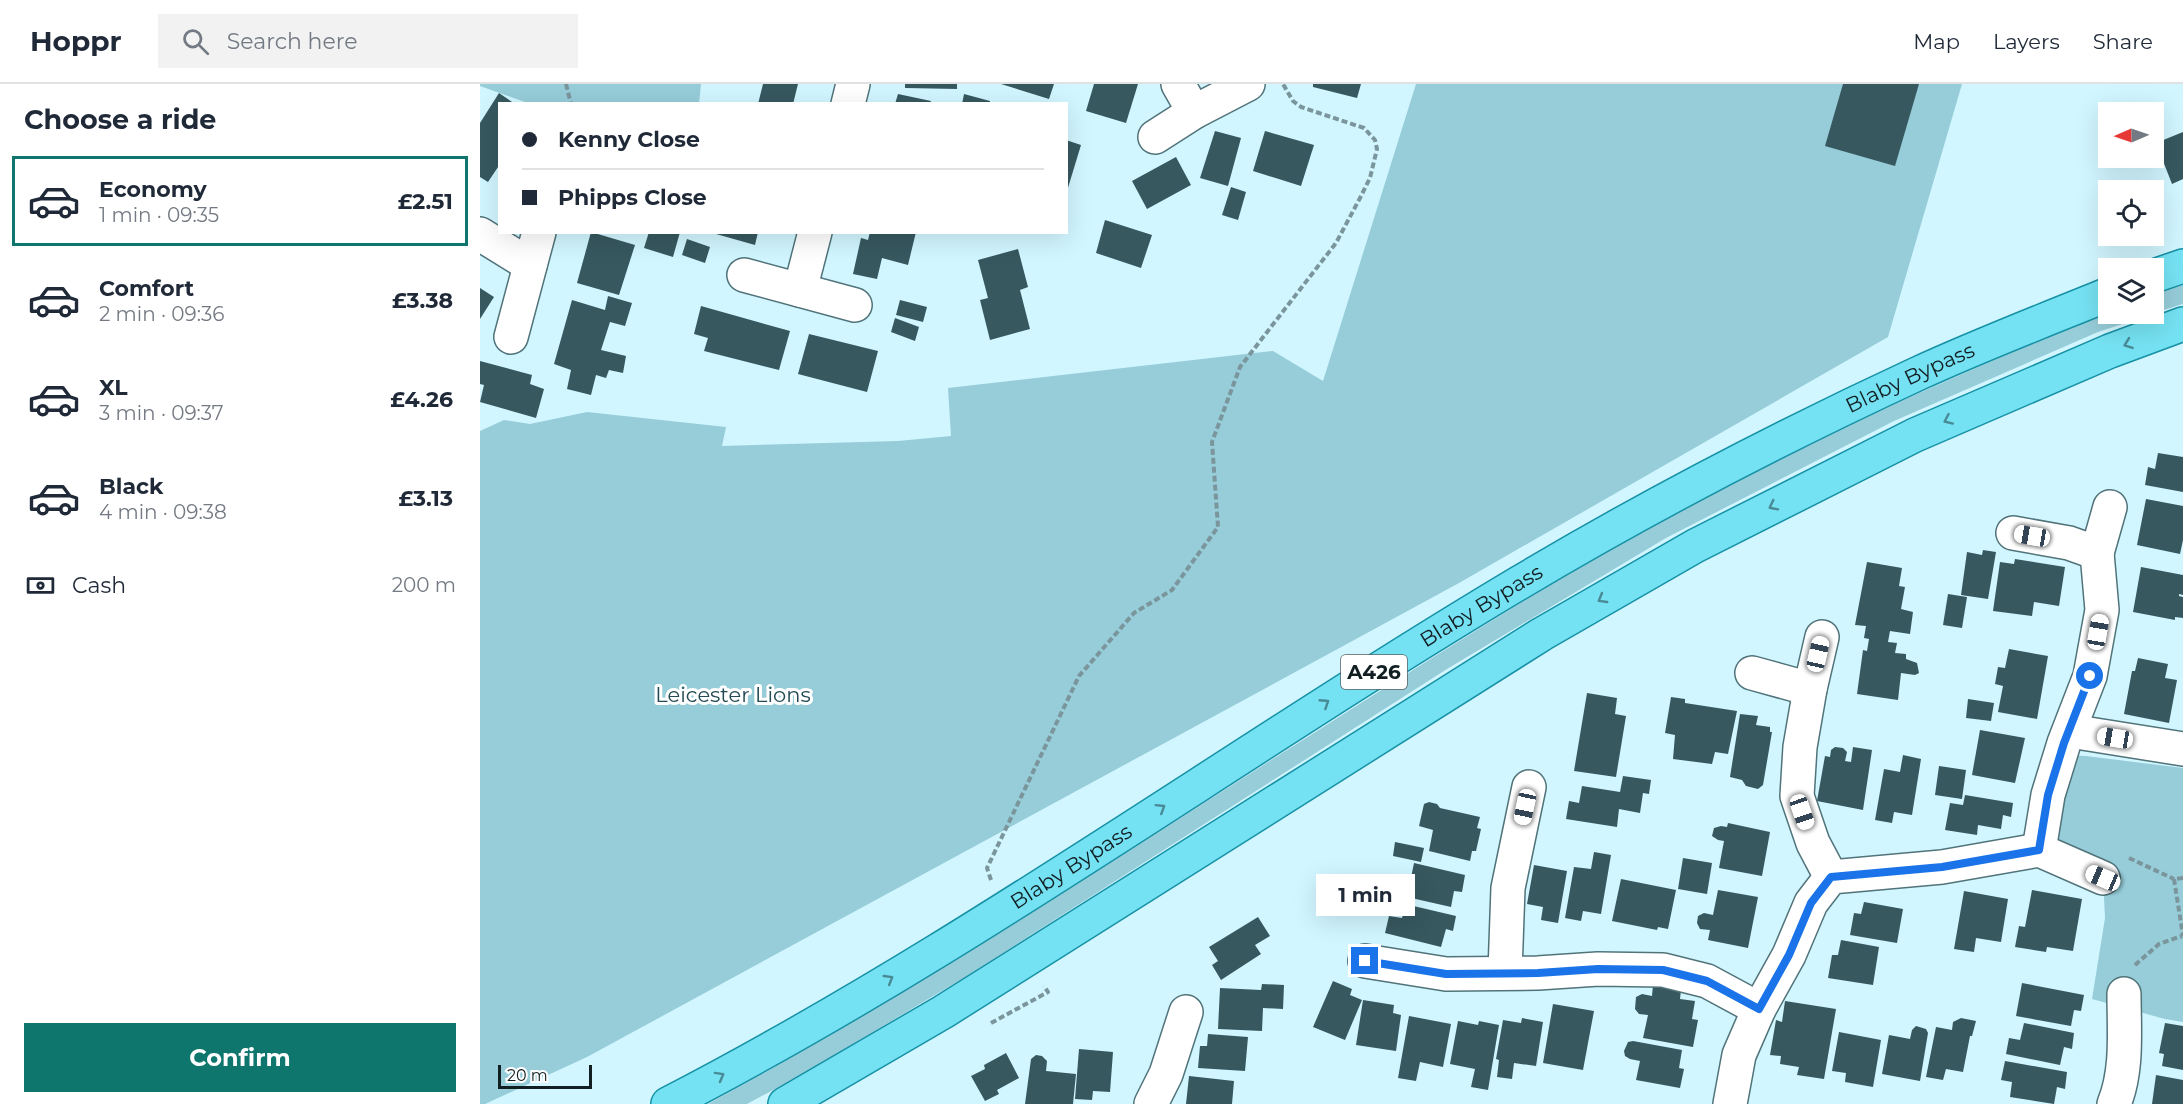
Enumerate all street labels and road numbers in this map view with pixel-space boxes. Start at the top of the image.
street label: Blaby Bypass [1841,337,1978,418]
street label: Blaby Bypass [1415,559,1547,652]
road number: A426 [1341,655,1407,689]
street label: Blaby Bypass [1006,818,1136,914]

